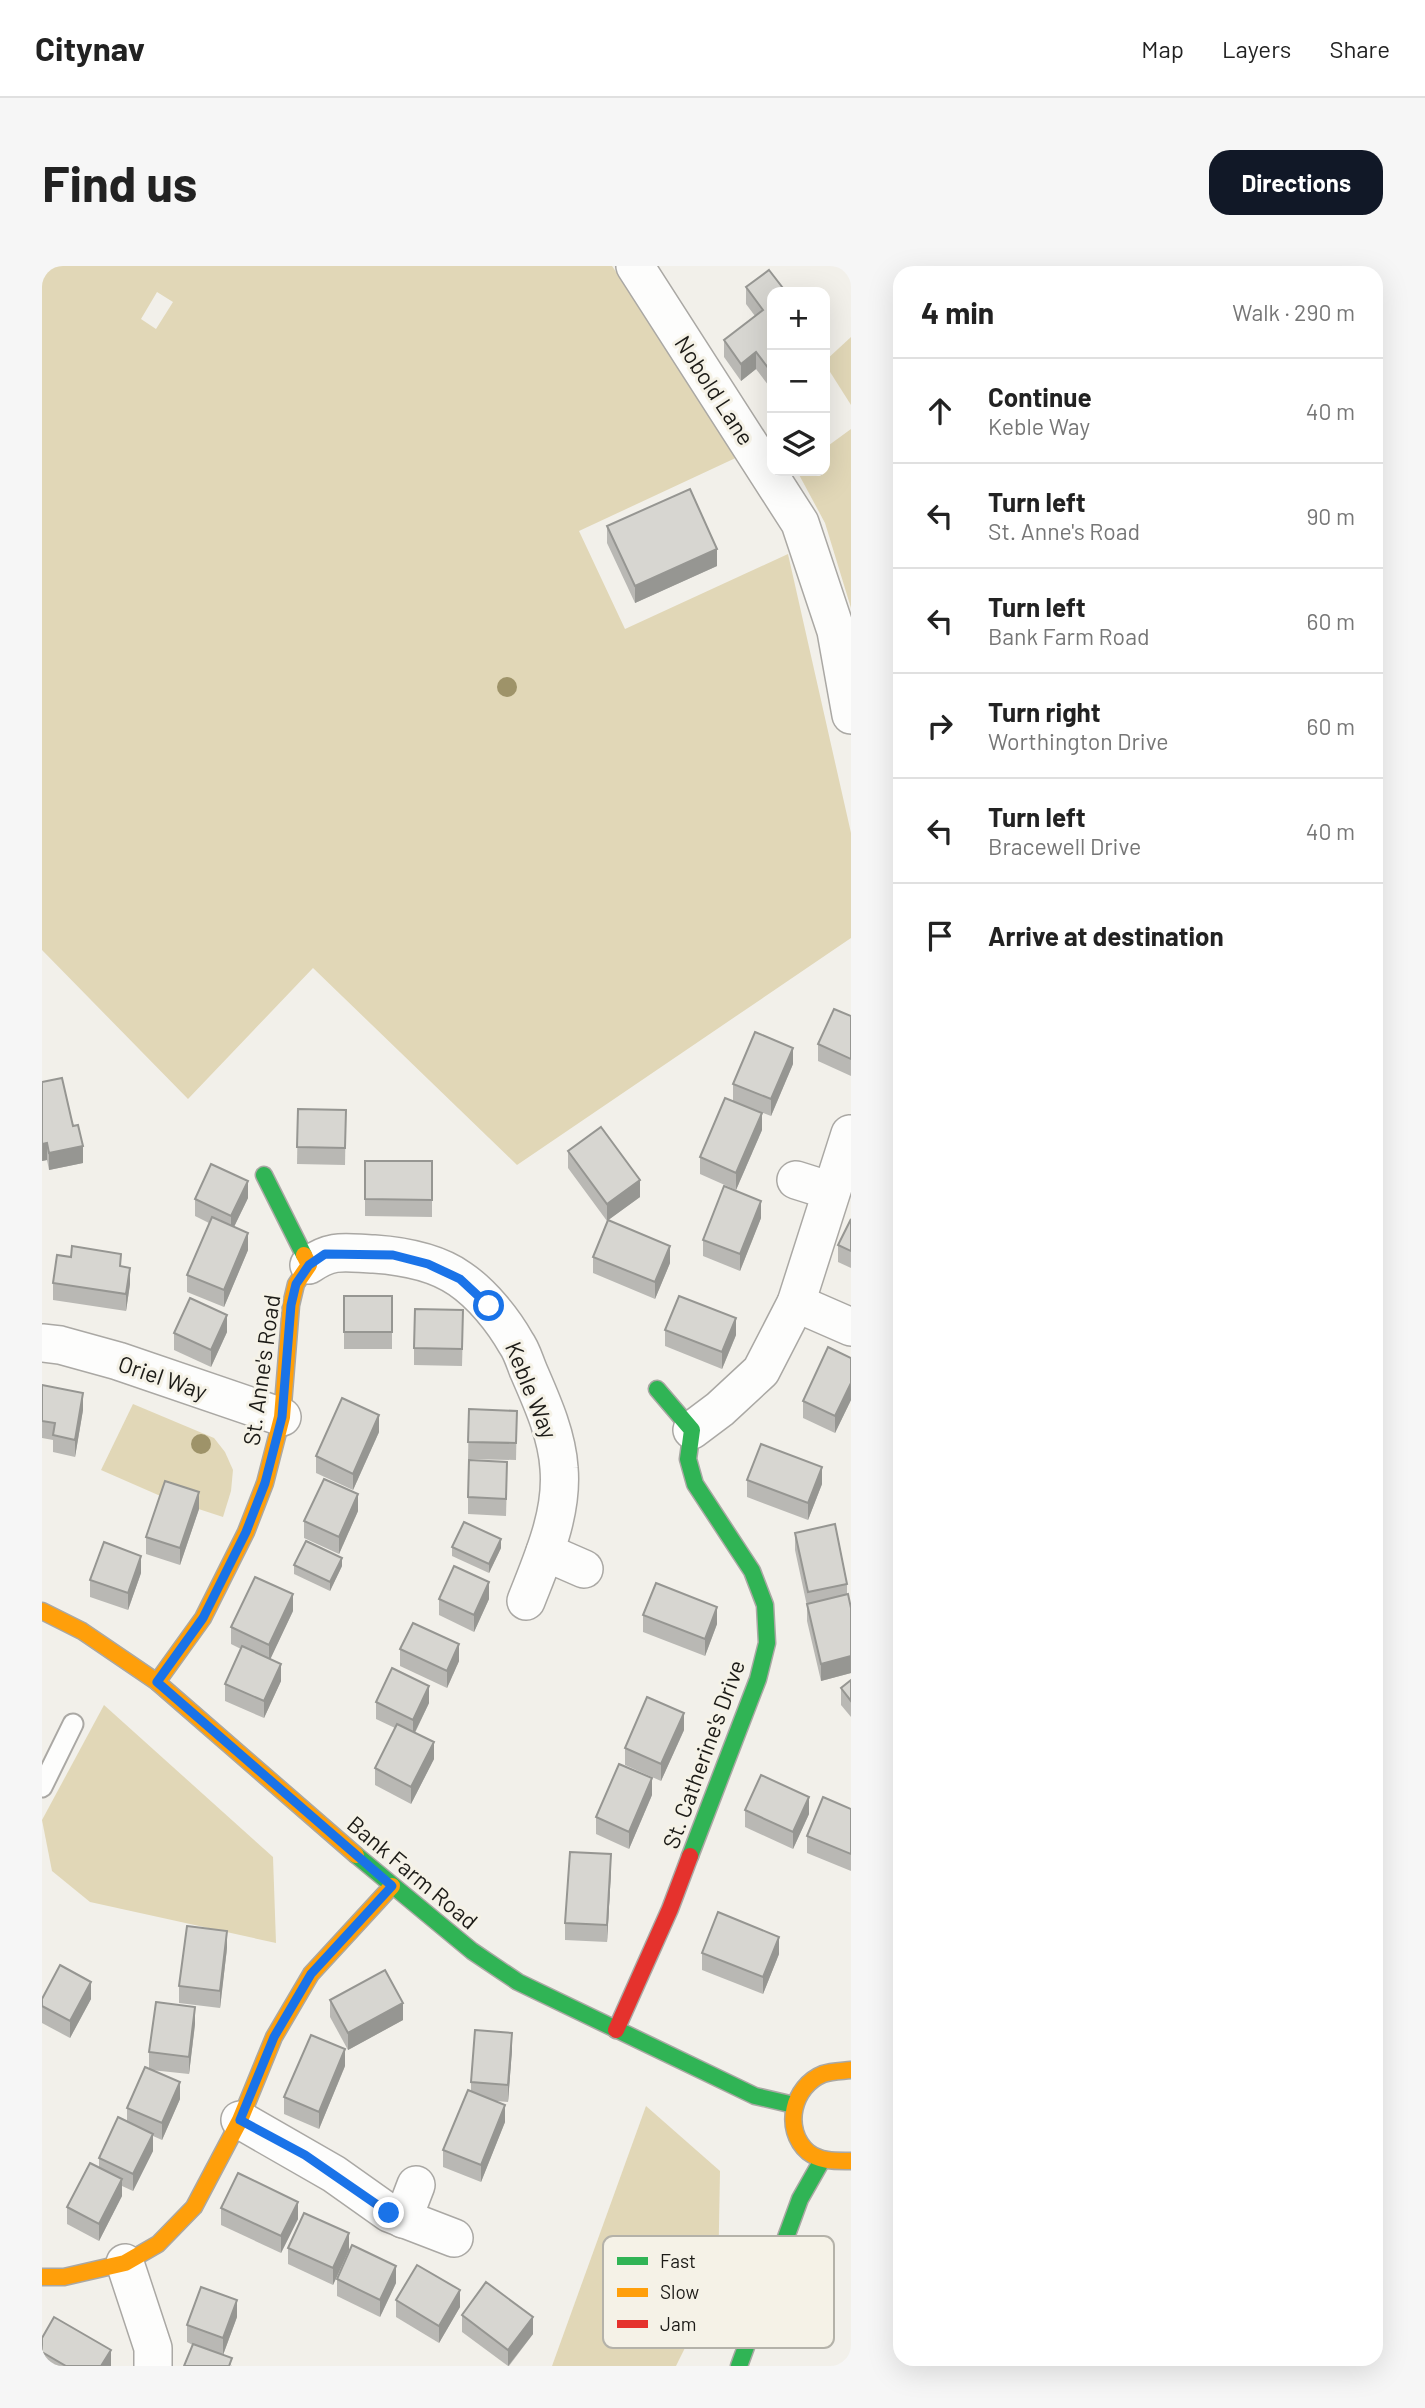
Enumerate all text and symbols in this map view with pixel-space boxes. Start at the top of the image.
text: Citynav [35,28,145,68]
text: Map [1141,34,1184,63]
text: Layers [1222,34,1291,63]
text: Share [1329,34,1390,63]
button: Directions [1209,150,1383,215]
text: Find us [42,153,197,212]
map controls [767,287,830,476]
button: + [767,287,830,350]
text: 4 min [921,294,994,330]
text: Walk · 290 m [1232,298,1355,326]
street label: Nobold Lane [669,330,761,450]
button: − [767,350,830,413]
text: Continue [988,381,1092,412]
icon: ahead [921,392,959,430]
text: 40 m [1306,397,1355,425]
text: Keble Way [988,412,1090,440]
button: layers [767,413,830,476]
text: Turn left [988,486,1086,517]
icon: left [921,497,959,535]
text: 90 m [1306,502,1355,530]
text: St. Anne's Road [988,517,1140,545]
text: Turn left [988,591,1086,622]
icon: left [921,602,959,640]
text: 60 m [1307,607,1355,635]
text: Bank Farm Road [988,622,1149,650]
text: Turn right [988,696,1101,727]
icon: right [921,707,959,745]
text: 60 m [1307,712,1355,740]
text: Worthington Drive [988,727,1168,755]
text: Turn left [988,801,1086,832]
icon: left [921,812,959,850]
text: 40 m [1306,817,1355,845]
text: Bracewell Drive [988,832,1141,860]
icon: arrive [921,917,959,955]
text: Arrive at destination [988,920,1224,951]
route start [473,1290,504,1321]
street label: St. Anne's Road [237,1293,285,1447]
street label: Keble Way [500,1337,564,1443]
street label: Oriel Way [115,1349,211,1405]
street label: St. Catherine's Drive [656,1656,750,1852]
street label: Bank Farm Road [342,1809,484,1935]
route end [373,2197,404,2228]
legend [603,2236,834,2348]
text: Fast [660,2249,696,2272]
text: Slow [660,2280,699,2303]
text: Jam [660,2312,696,2335]

